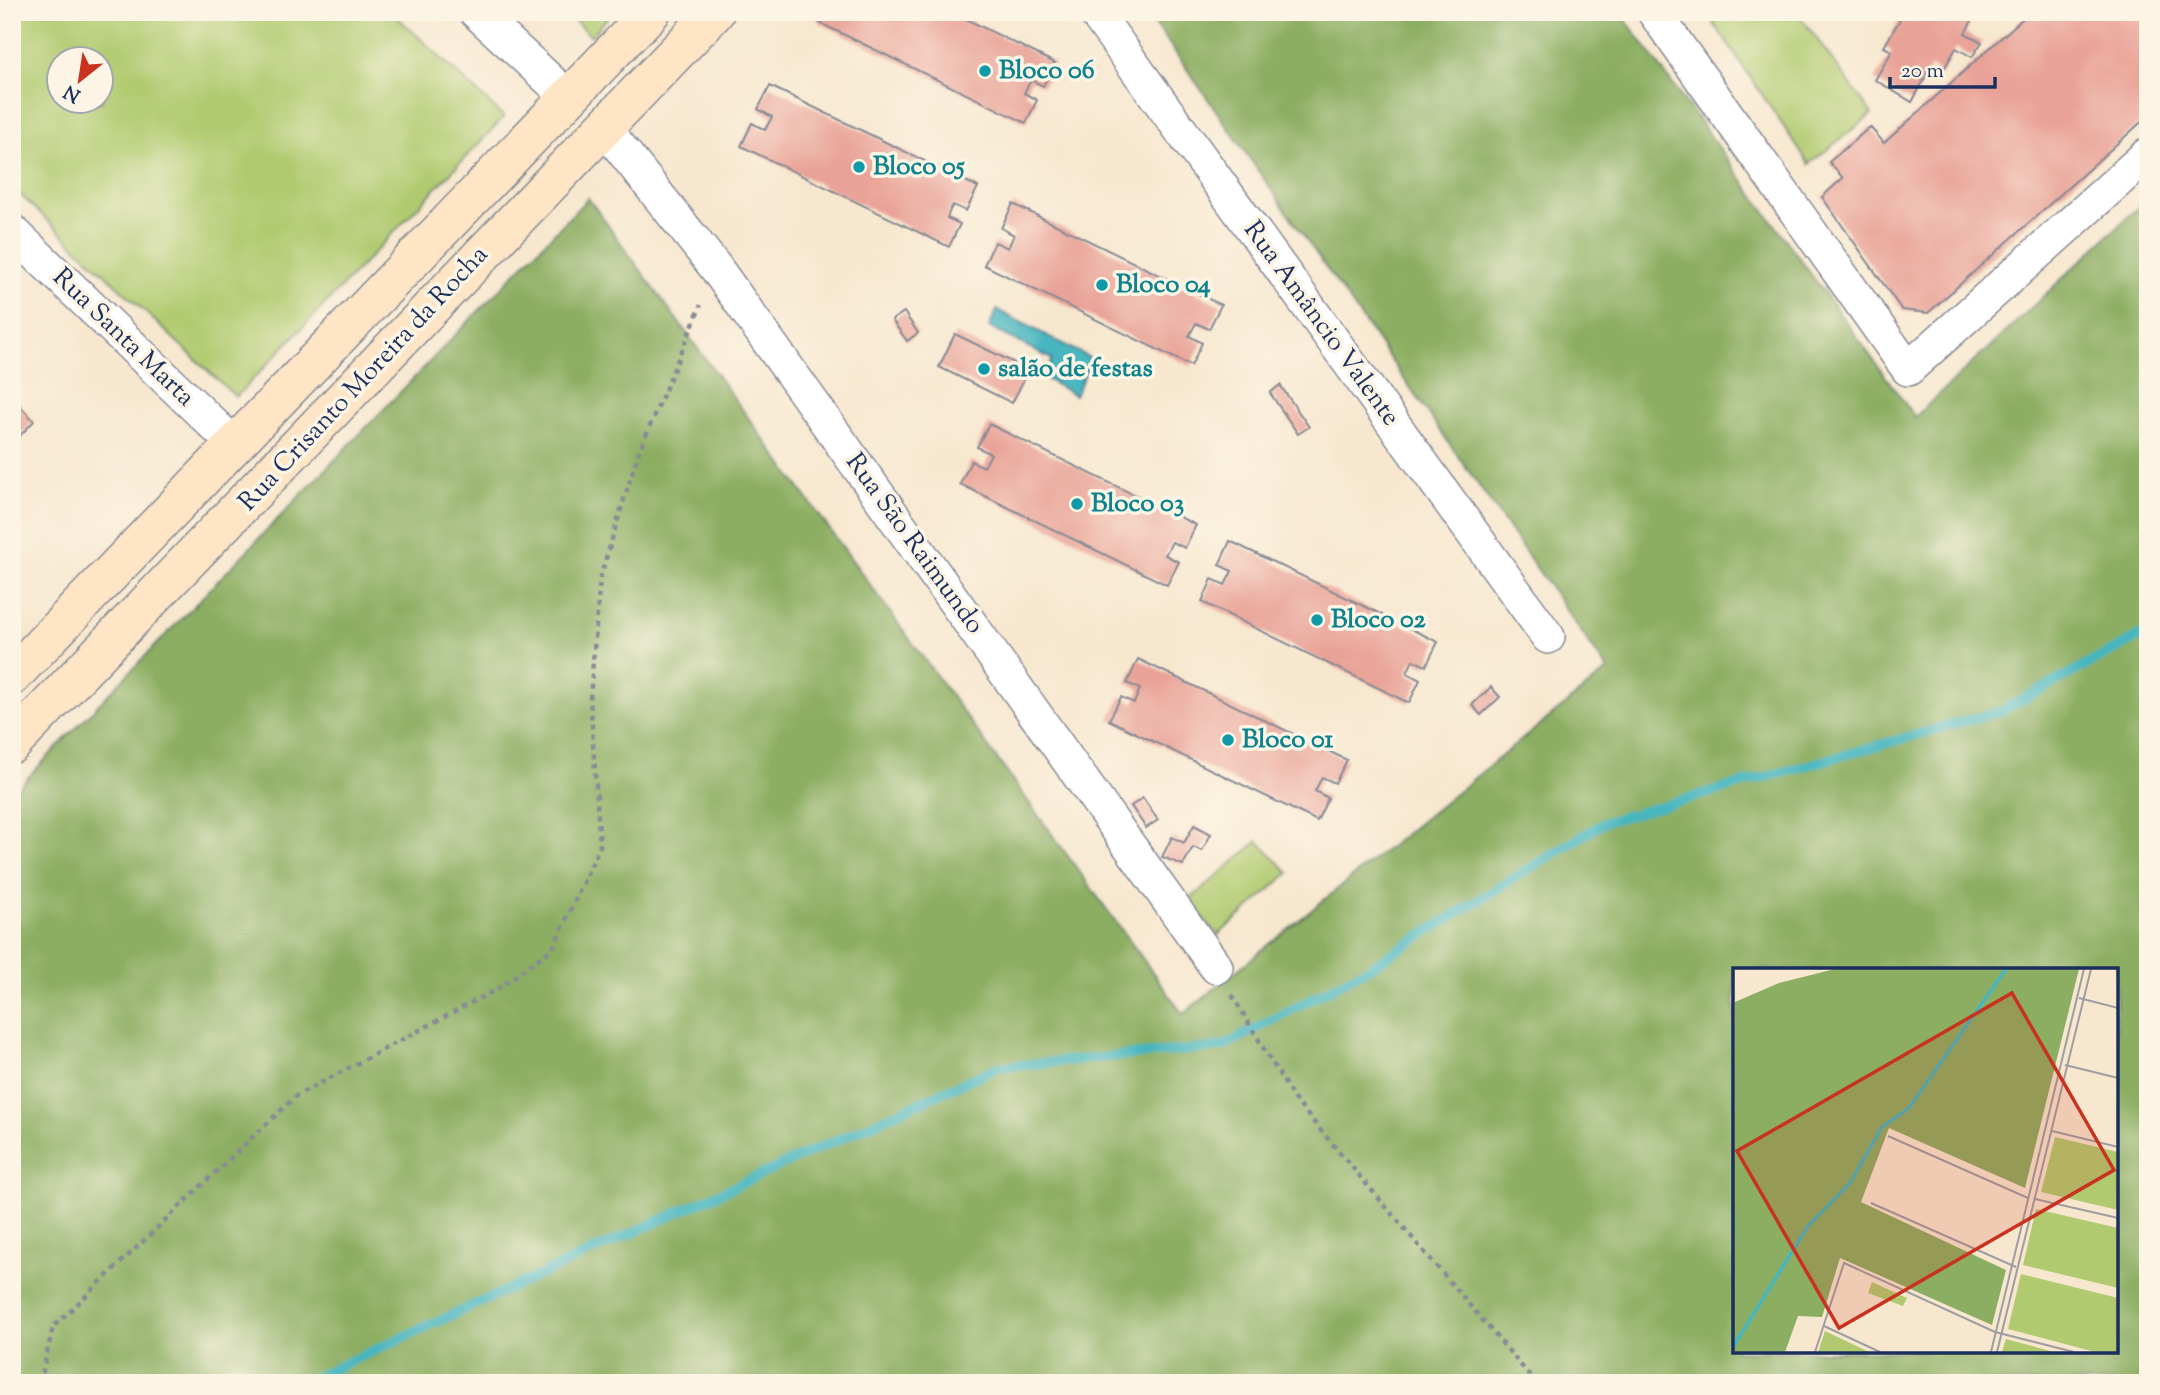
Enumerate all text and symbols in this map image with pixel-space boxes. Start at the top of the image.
north arrow [46,46,116,116]
scale bar [1890,46,1996,90]
place label: Bloco 06 [999,53,1095,90]
text: 20 m [1901,57,1944,87]
marker: Bloco 06 [977,63,993,79]
text: N [59,77,86,108]
place label: Bloco 05 [873,149,965,186]
marker: Bloco 05 [851,159,867,175]
street label: Rua Amâncio Valente [1234,214,1408,434]
street label: Rua Crisanto Moreira da Rocha [231,238,497,520]
street label: Rua Santa Marta [43,260,203,416]
place label: Bloco 04 [1116,267,1211,304]
marker: Bloco 04 [1094,277,1110,293]
place label: salão de festas [998,351,1153,388]
marker: salão de festas [976,361,992,377]
street label: Rua São Raimundo [836,446,992,642]
place label: Bloco 03 [1091,486,1184,523]
marker: Bloco 03 [1069,496,1085,512]
place label: Bloco 02 [1331,602,1426,639]
marker: Bloco 02 [1309,612,1325,628]
place label: Bloco 01 [1242,722,1333,759]
marker: Bloco 01 [1220,732,1236,748]
inset map [1733,968,2118,1353]

